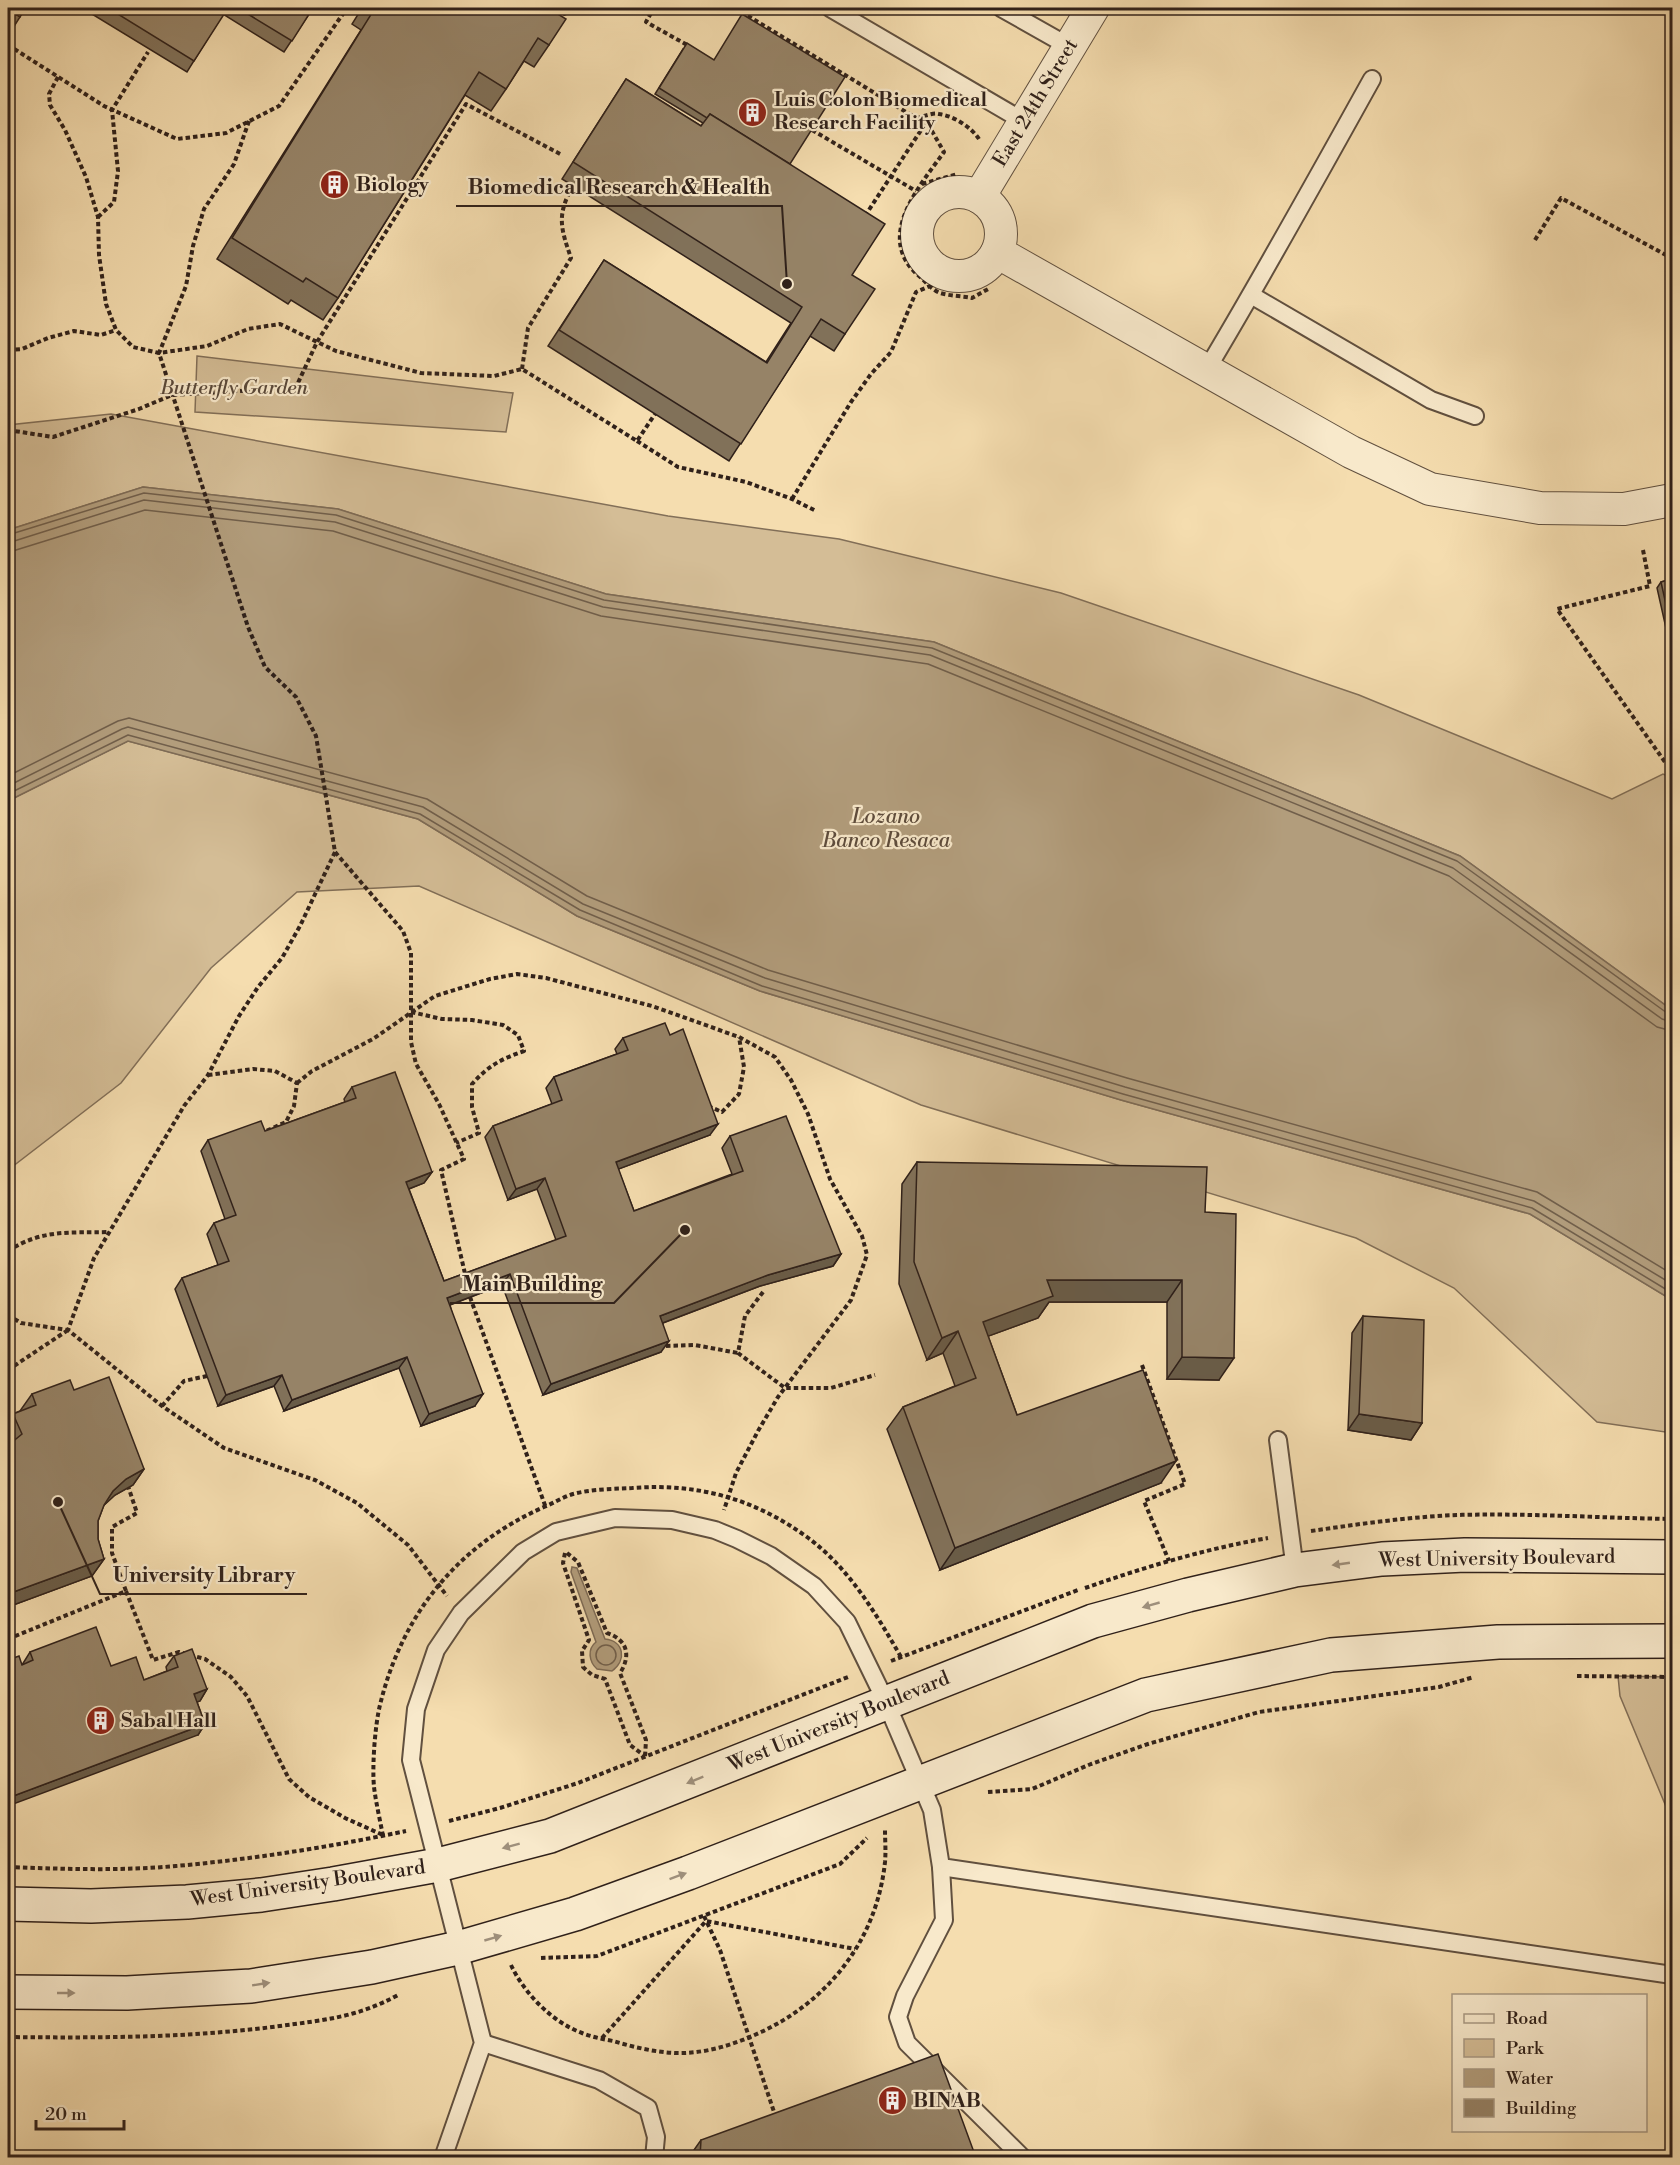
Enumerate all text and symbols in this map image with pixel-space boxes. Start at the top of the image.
street label: East 24th Street [988,34,1084,172]
place label: Luis Colon Biomedical Research Facility [774,88,987,136]
building icon: Luis Colon Biomedical Research Facility [737,96,769,128]
callout: Biomedical Research & Health [456,167,782,206]
building icon: Biology [319,169,351,201]
place label: Biology [356,173,430,198]
text: Biomedical Research & Health [468,175,770,201]
park label: Butterfly Garden [159,376,309,401]
water label: Lozano Banco Resaca [821,804,950,854]
callout: Main Building [450,1264,614,1303]
text: Main Building [462,1272,604,1298]
street label: West University Boulevard [1377,1544,1616,1574]
callout: University Library [100,1555,307,1594]
one-way arrow [1332,1560,1351,1569]
text: University Library [113,1563,296,1589]
one-way arrow [1142,1601,1160,1610]
street label: West University Boulevard [724,1666,954,1778]
building icon: Sabal Hall [84,1705,116,1737]
place label: Sabal Hall [121,1709,217,1734]
one-way arrow [685,1775,703,1785]
one-way arrow [502,1841,520,1851]
street label: West University Boulevard [188,1855,428,1913]
one-way arrow [669,1871,687,1881]
one-way arrow [484,1933,502,1942]
one-way arrow [251,1980,270,1989]
one-way arrow [56,1988,75,1998]
legend [1452,1994,1647,2132]
text: Road [1506,2007,1549,2030]
text: Park [1506,2037,1545,2060]
text: Water [1505,2067,1554,2090]
building icon: BINAB [876,2085,908,2117]
place label: BINAB [913,2089,981,2114]
scale bar [36,2093,124,2131]
text: Building [1505,2097,1577,2120]
text: 20 m [45,2103,87,2126]

